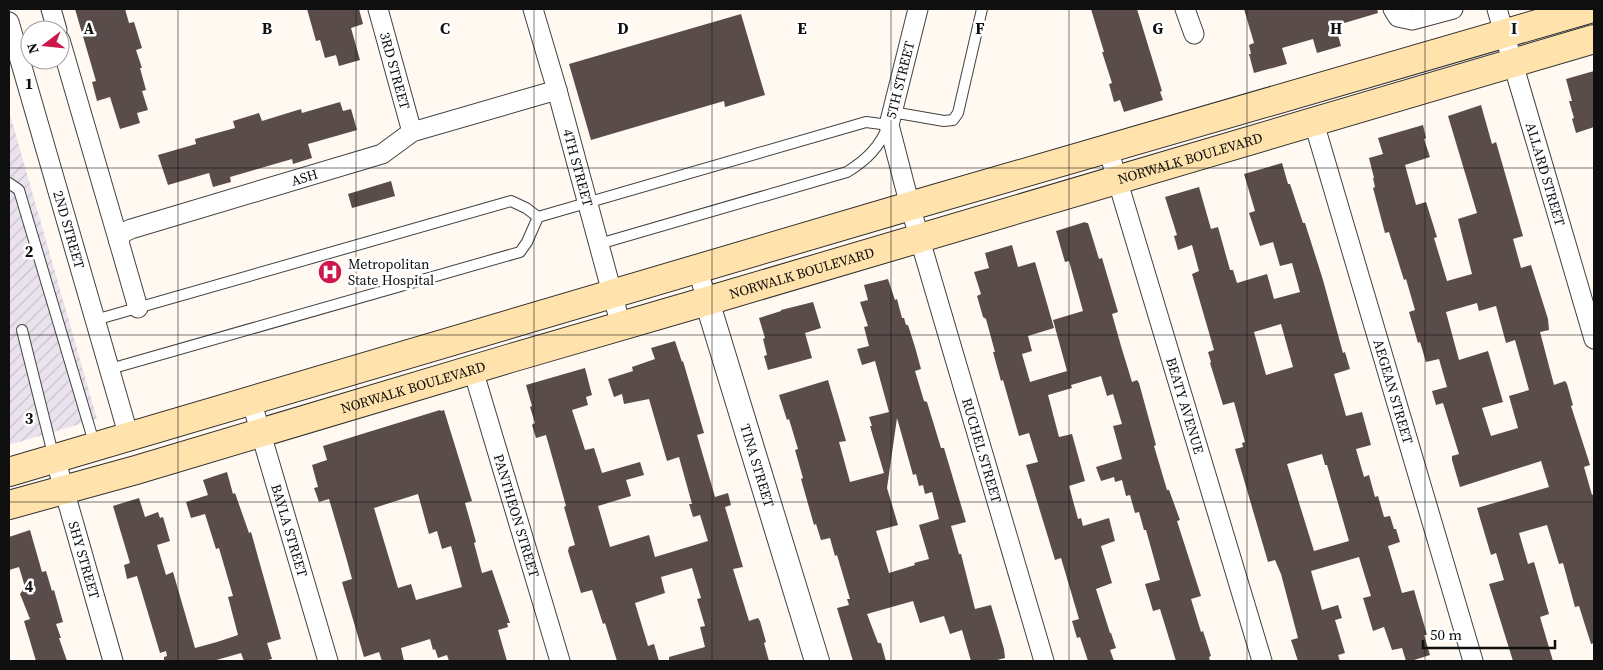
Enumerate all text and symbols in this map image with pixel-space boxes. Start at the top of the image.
text: A [84,17,95,39]
text: B [262,17,273,39]
text: C [440,17,450,39]
text: D [617,17,629,39]
text: E [797,17,807,39]
text: F [975,17,985,39]
text: G [1153,17,1164,39]
text: H [1330,17,1342,39]
text: I [1511,17,1517,39]
north arrow [20,20,70,70]
street label: 3RD STREET [375,30,415,112]
street label: 5TH STREET [881,38,919,121]
text: N [21,41,44,56]
text: 1 [25,72,33,94]
street label: ALLARD STREET [1521,120,1570,229]
street label: 4TH STREET [558,127,598,209]
street label: NORWALK BOULEVARD [1115,127,1265,189]
street label: ASH [288,164,320,191]
street label: 2ND STREET [48,188,90,271]
text: 2 [25,240,34,262]
street label: NORWALK BOULEVARD [727,242,877,304]
place label: Metropolitan State Hospital [348,254,434,290]
hospital icon: Metropolitan State Hospital [317,259,343,285]
street label: AEGEAN STREET [1368,337,1418,447]
street label: BEATY AVENUE [1161,355,1209,456]
street label: NORWALK BOULEVARD [338,356,488,418]
street label: RUCHEL STREET [957,396,1007,506]
text: 3 [25,407,34,429]
street label: TINA STREET [735,421,780,510]
street label: PANTHEON STREET [489,451,545,580]
street label: BAYLA STREET [266,481,313,580]
street label: SHY STREET [64,519,105,602]
text: 4 [25,575,34,597]
scale bar [1423,618,1556,650]
text: 50 m [1430,624,1462,645]

